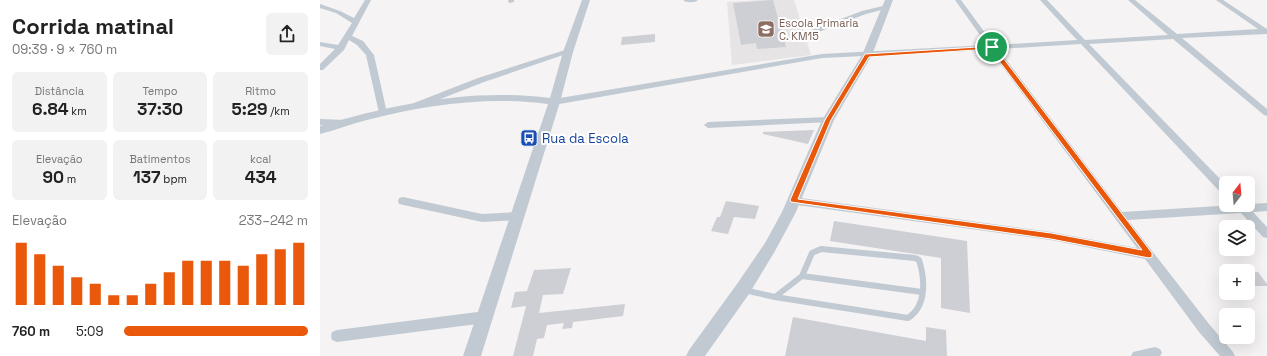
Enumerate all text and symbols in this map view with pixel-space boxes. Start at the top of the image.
text: Corrida matinal [12,12,174,40]
button: share [266,13,308,55]
place label: Escola Primaria C. KM15 [779,16,859,43]
school or university icon: Escola Primaria C. KM15 [756,19,776,39]
pin [975,30,1009,64]
icon: arrive [981,36,1003,58]
text: 09:39 · 9 × 760 m [12,41,117,58]
text: Distância [35,84,84,98]
text: Tempo [142,84,178,98]
text: Ritmo [245,84,276,98]
text: 6.84 [32,98,69,120]
text: 37:30 [137,98,183,120]
text: 5:29 [232,98,267,120]
text: km [69,104,87,118]
text: /km [267,104,290,118]
bus stop icon: Rua da Escola [519,128,539,148]
place label: Rua da Escola [542,130,629,147]
text: Elevação [36,152,83,166]
text: Batimentos [129,152,191,166]
text: kcal [250,152,271,166]
text: 90 [42,166,64,188]
text: 137 [133,166,160,188]
text: 434 [245,166,277,188]
text: m [64,172,76,186]
text: bpm [160,172,187,186]
north arrow [1219,176,1255,212]
map controls [1219,176,1255,344]
text: Elevação [12,212,67,229]
text: 233–242 m [239,212,308,229]
button: layers [1219,220,1255,256]
button: + [1219,264,1255,300]
button: − [1219,308,1255,344]
text: 760 m [12,323,50,340]
text: 5:09 [76,323,103,340]

